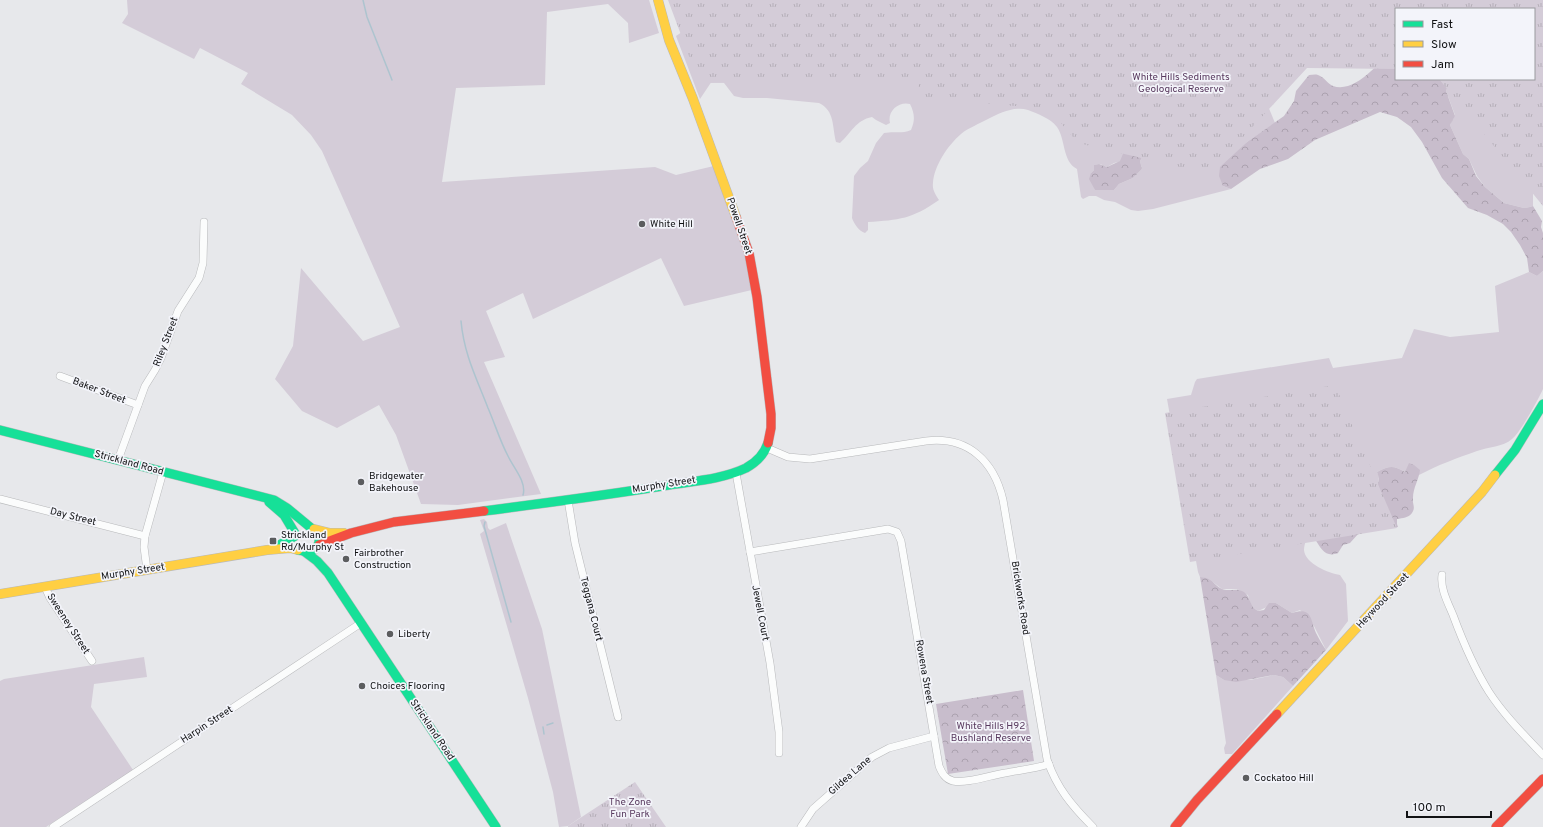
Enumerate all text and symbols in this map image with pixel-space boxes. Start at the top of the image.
legend [1395,8,1535,80]
text: Fast [1431,17,1453,33]
text: Slow [1431,37,1457,53]
text: Jam [1431,57,1454,73]
park label: White Hills Sediments Geological Reserve [1132,71,1230,96]
street label: Powell Street [723,196,755,256]
place label: White Hill [650,218,693,231]
marker: White Hill [637,219,647,229]
street label: Riley Street [151,315,181,369]
street label: Baker Street [70,375,128,407]
street label: Strickland Road [93,448,165,478]
place label: Bridgewater Bakehouse [369,470,424,495]
street label: Murphy Street [631,474,697,496]
marker: Bridgewater Bakehouse [356,477,366,487]
street label: Day Street [49,505,98,529]
place label: Strickland Rd/Murphy St [281,529,344,554]
marker: Strickland Rd/Murphy St [268,536,278,546]
place label: Fairbrother Construction [354,547,411,572]
marker: Fairbrother Construction [341,554,351,564]
street label: Brickworks Road [1008,560,1032,636]
street label: Murphy Street [100,561,166,583]
street label: Heywood Street [1354,570,1412,632]
street label: Teggana Court [577,575,605,643]
street label: Jewell Court [748,584,772,642]
street label: Sweeney Street [44,591,93,657]
place label: Liberty [398,628,430,641]
marker: Liberty [385,629,395,639]
street label: Rowena Street [912,639,936,705]
place label: Choices Flooring [370,680,445,693]
marker: Choices Flooring [357,681,367,691]
street label: Strickland Road [407,697,457,763]
street label: Harpin Street [178,703,236,747]
park label: White Hills H92 Bushland Reserve [951,720,1031,745]
street label: Gildea Lane [826,754,874,798]
place label: Cockatoo Hill [1254,772,1314,785]
marker: Cockatoo Hill [1241,773,1251,783]
scale bar [1407,793,1491,819]
park label: The Zone Fun Park [609,796,651,821]
text: 100 m [1413,800,1446,816]

